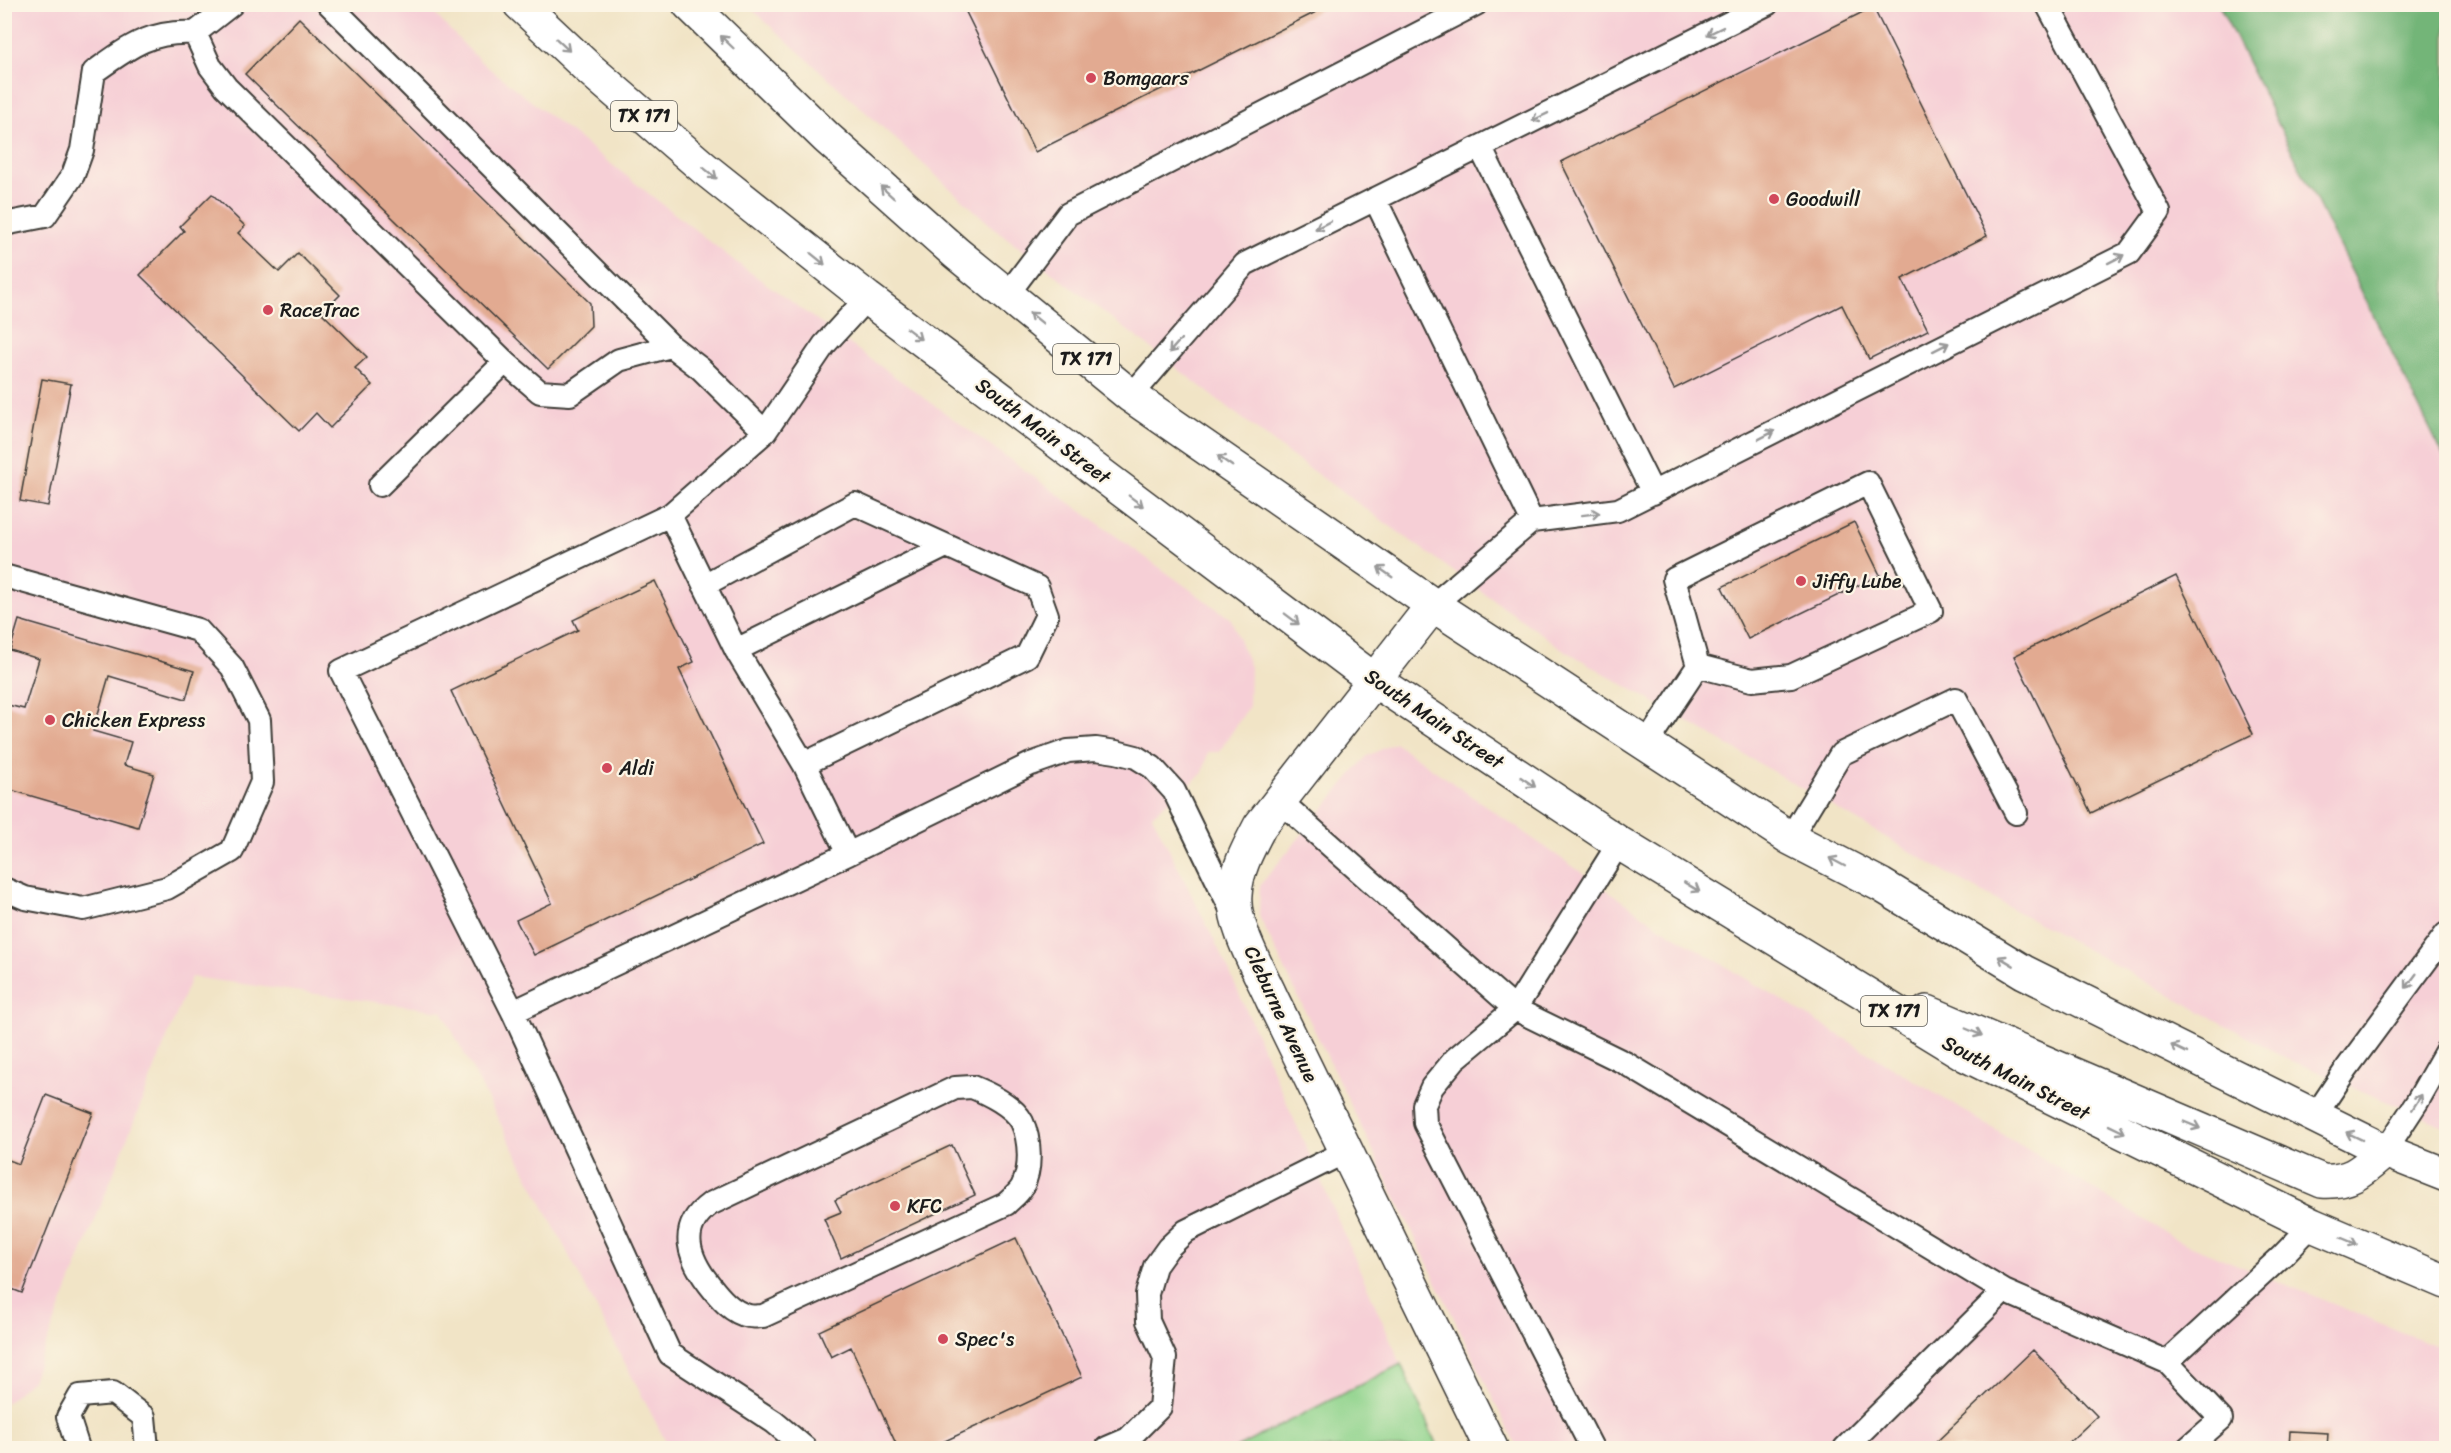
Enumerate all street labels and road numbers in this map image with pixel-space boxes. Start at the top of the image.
road number: TX 171 [611,101,677,131]
road number: TX 171 [1053,344,1119,374]
street label: South Main Street [968,368,1119,494]
street label: South Main Street [1357,659,1512,779]
street label: Cleburne Avenue [1234,940,1328,1089]
road number: TX 171 [1861,996,1927,1026]
street label: South Main Street [1936,1026,2097,1131]

